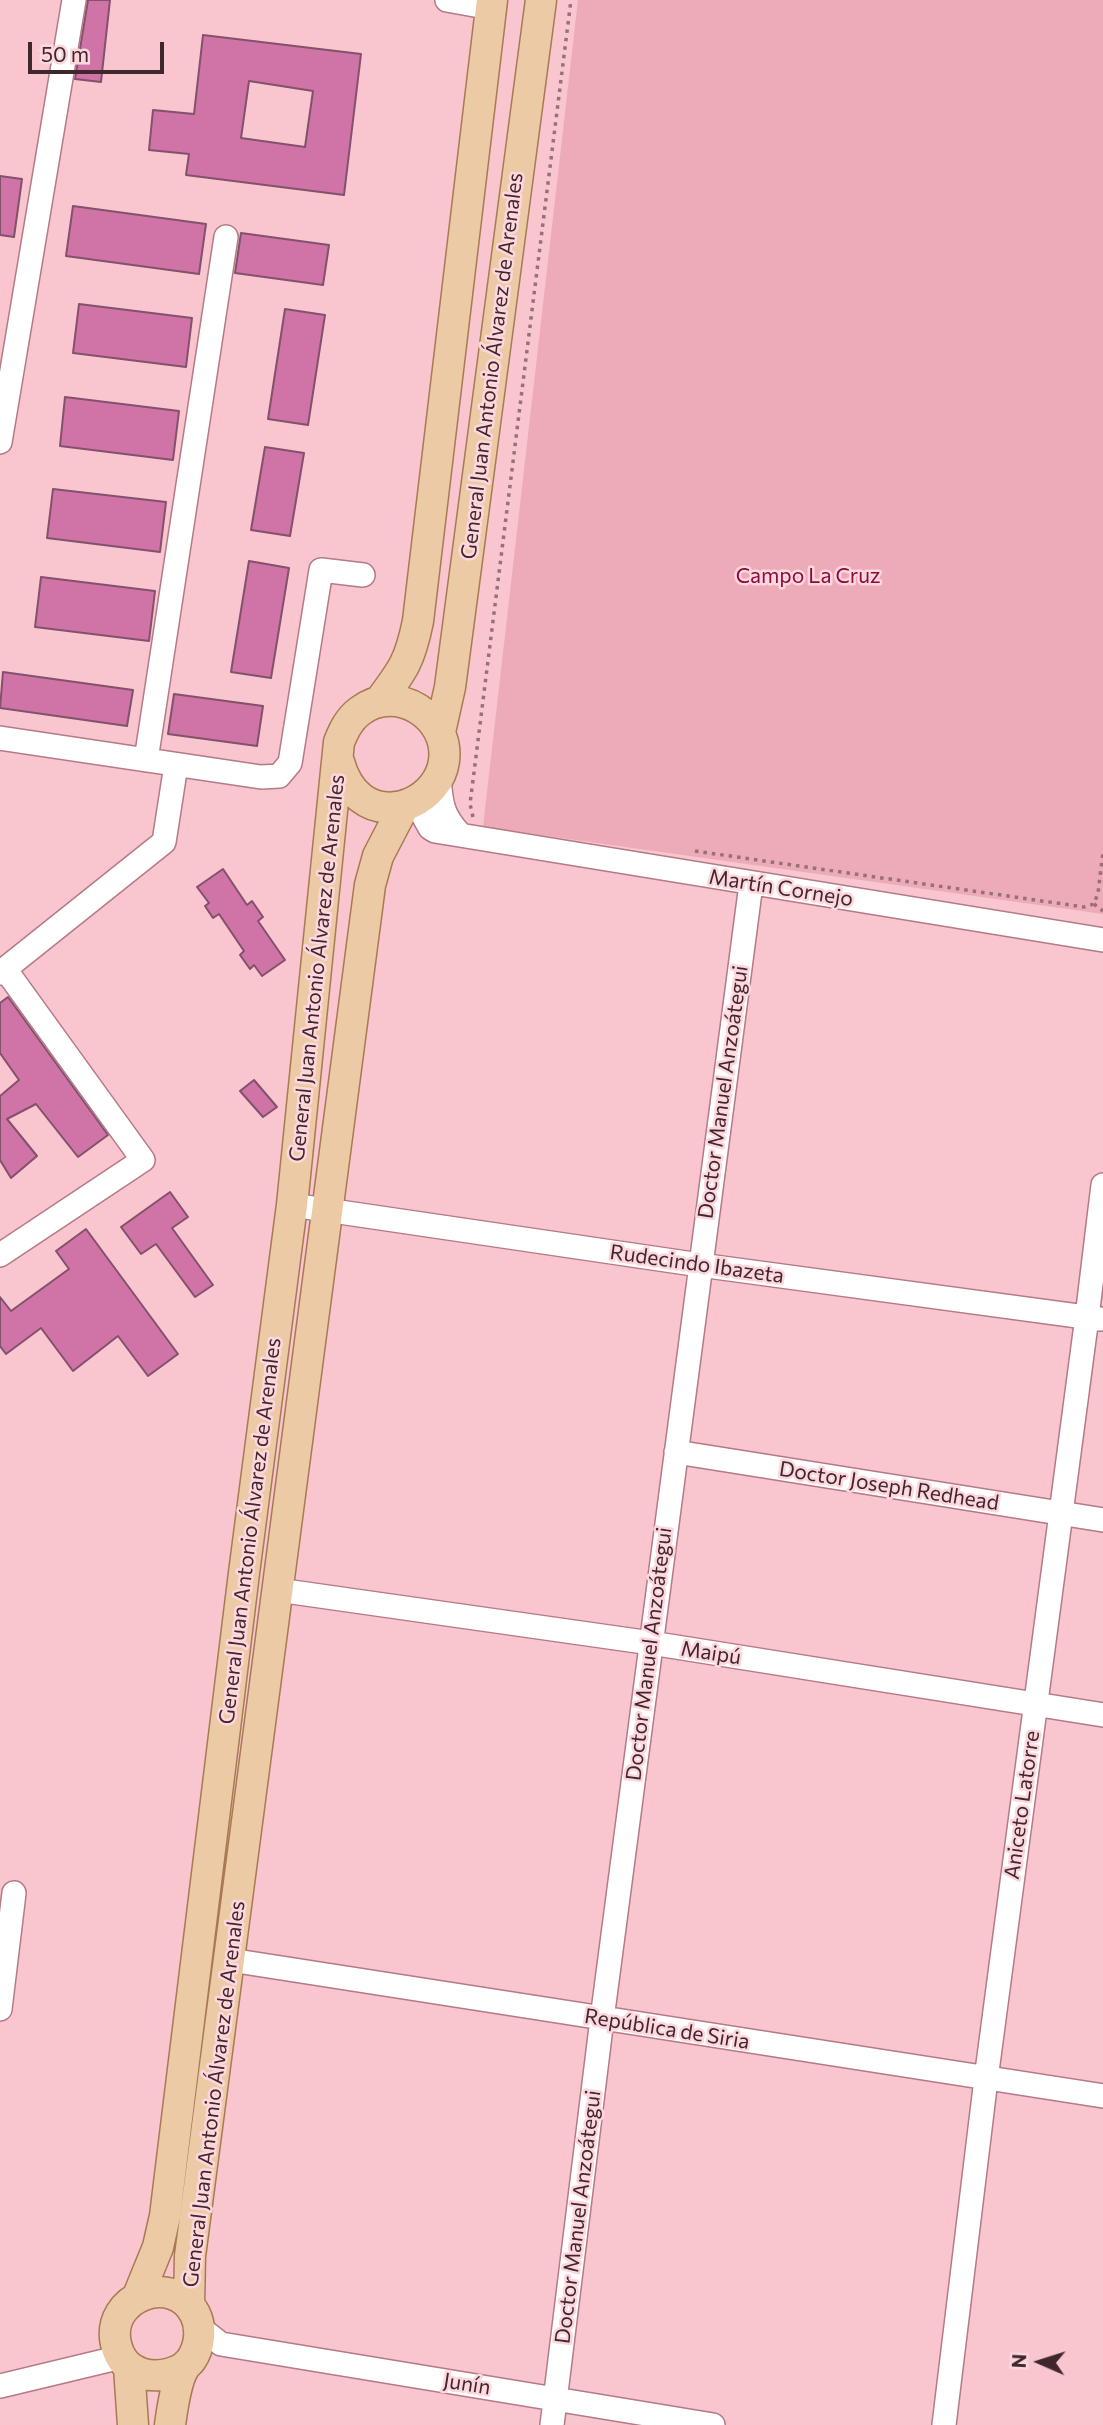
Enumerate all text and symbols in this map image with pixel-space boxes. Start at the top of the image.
scale bar [32,28,168,72]
text: 50 m [41,41,89,66]
street label: General Juan Antonio Álvarez de Arenales [456,171,528,561]
park label: Campo La Cruz [736,563,880,589]
street label: General Juan Antonio Álvarez de Arenales [284,773,350,1163]
street label: Martín Cornejo [707,864,855,912]
street label: Doctor Manuel Anzoátegui [693,964,753,1220]
street label: Rudecindo Ibazeta [608,1239,786,1289]
street label: General Juan Antonio Álvarez de Arenales [214,1336,286,1726]
street label: Doctor Joseph Redhead [777,1456,1001,1516]
street label: Doctor Manuel Anzoátegui [621,1526,677,1782]
street label: Maipú [679,1636,743,1670]
street label: Aniceto Latorre [999,1729,1045,1881]
street label: General Juan Antonio Álvarez de Arenales [178,1899,250,2289]
street label: República de Siria [583,2004,751,2054]
street label: Doctor Manuel Anzoátegui [550,2089,606,2345]
north arrow [1005,2327,1075,2397]
text: N [1007,2353,1030,2369]
street label: Junín [442,2368,492,2400]

